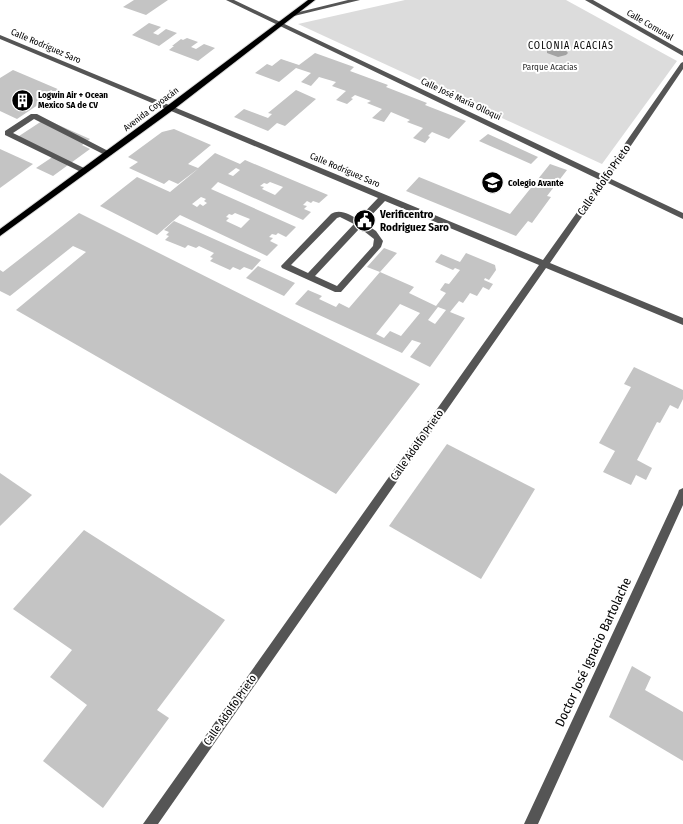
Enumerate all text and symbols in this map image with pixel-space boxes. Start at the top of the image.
street label: Calle Comunal [625,8,676,43]
street label: Calle Rodríguez Saro [9,27,83,65]
district label: COLONIA ACACIAS [528,40,614,52]
park label: Parque Acacias [523,62,578,72]
street label: Calle José María Olloqui [419,76,503,122]
street label: Avenida Coyoacán [121,85,181,133]
building icon: Logwin Air + Ocean Mexico SA de CV [10,87,36,113]
place label: Logwin Air + Ocean Mexico SA de CV [38,90,108,110]
street label: Calle Adolfo Prieto [575,142,633,218]
street label: Calle Rodríguez Saro [308,151,382,189]
school or university icon: Colegio Avante [479,170,505,196]
place label: Colegio Avante [508,178,564,188]
public building icon: Verificentro Rodriguez Saro [351,207,377,233]
place label: Verificentro Rodriguez Saro [379,208,449,234]
street label: Calle Adolfo Prieto [388,407,446,483]
street label: Doctor José Ignacio Bartolache [552,575,634,729]
street label: Calle Adolfo Prieto [201,672,259,748]

